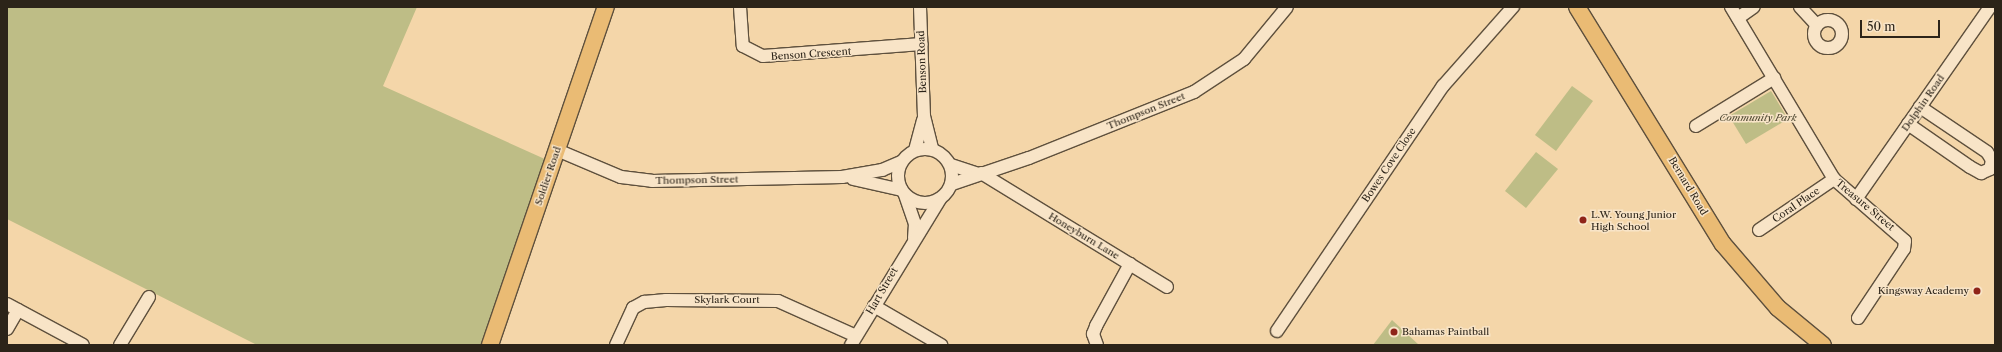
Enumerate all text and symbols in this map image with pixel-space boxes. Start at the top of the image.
scale bar [1862,12,1942,38]
text: 50 m [1867,19,1896,34]
street label: Benson Road [915,30,929,94]
street label: Benson Crescent [770,45,852,63]
street label: Dolphin Road [1899,72,1947,134]
street label: Thompson Street [1105,90,1187,132]
park label: Community Park [1719,112,1797,124]
street label: Bowes Cove Close [1360,126,1418,204]
street label: Soldier Road [532,145,564,207]
street label: Bernard Road [1666,155,1710,217]
street label: Thompson Street [655,173,739,187]
street label: Treasure Street [1833,177,1897,233]
street label: Coral Place [1770,185,1822,225]
place label: L.W. Young Junior High School [1591,208,1677,232]
street label: Honeyburn Lane [1046,210,1122,262]
marker: L.W. Young Junior High School [1578,215,1588,225]
street label: Hart Street [864,265,900,317]
place label: Kingsway Academy [1877,285,1969,297]
marker: Kingsway Academy [1972,286,1982,296]
street label: Skylark Court [694,294,760,306]
place label: Bahamas Paintball [1402,326,1489,338]
marker: Bahamas Paintball [1389,327,1399,337]

